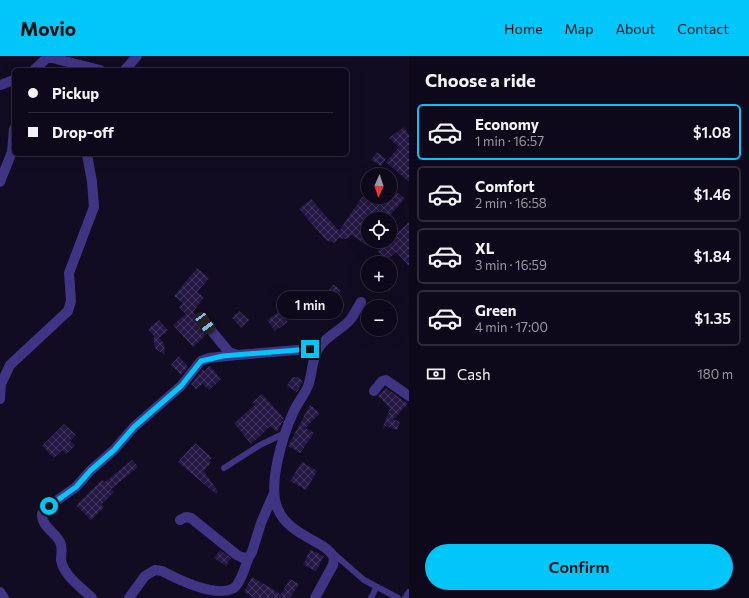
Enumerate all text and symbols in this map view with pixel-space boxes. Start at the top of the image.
text: Movio [20,17,76,40]
text: Home [504,20,543,37]
text: Map [565,20,593,37]
text: About [615,20,655,37]
text: Contact [677,20,729,37]
text: Choose a ride [425,69,536,91]
text: Pickup [52,84,99,102]
icon: car [427,114,463,150]
text: Economy [475,115,539,133]
text: Drop-off [52,123,114,141]
text: $1.08 [693,123,731,141]
text: 1 min · 16:57 [475,133,544,149]
north arrow [361,168,397,204]
map controls [361,168,397,336]
icon: car [427,176,463,212]
text: Comfort [475,177,535,195]
text: $1.46 [694,185,731,203]
text: 2 min · 16:58 [475,195,547,211]
button: locate [361,212,397,248]
icon: car [427,238,463,274]
text: XL [475,239,494,257]
text: $1.84 [694,247,731,265]
button: + [361,256,397,292]
text: 3 min · 16:59 [475,257,547,273]
callout: 1 min [277,291,343,319]
text: 1 min [295,297,325,313]
button: − [361,300,397,336]
icon: car [427,300,463,336]
text: Green [475,301,516,319]
text: $1.35 [695,309,731,327]
car [193,310,217,336]
text: 4 min · 17:00 [475,319,548,335]
route end [301,340,319,358]
icon: cash [425,363,447,385]
text: Cash [457,365,491,383]
text: 180 m [697,366,733,382]
route start [40,497,58,515]
button: Confirm [425,544,733,590]

